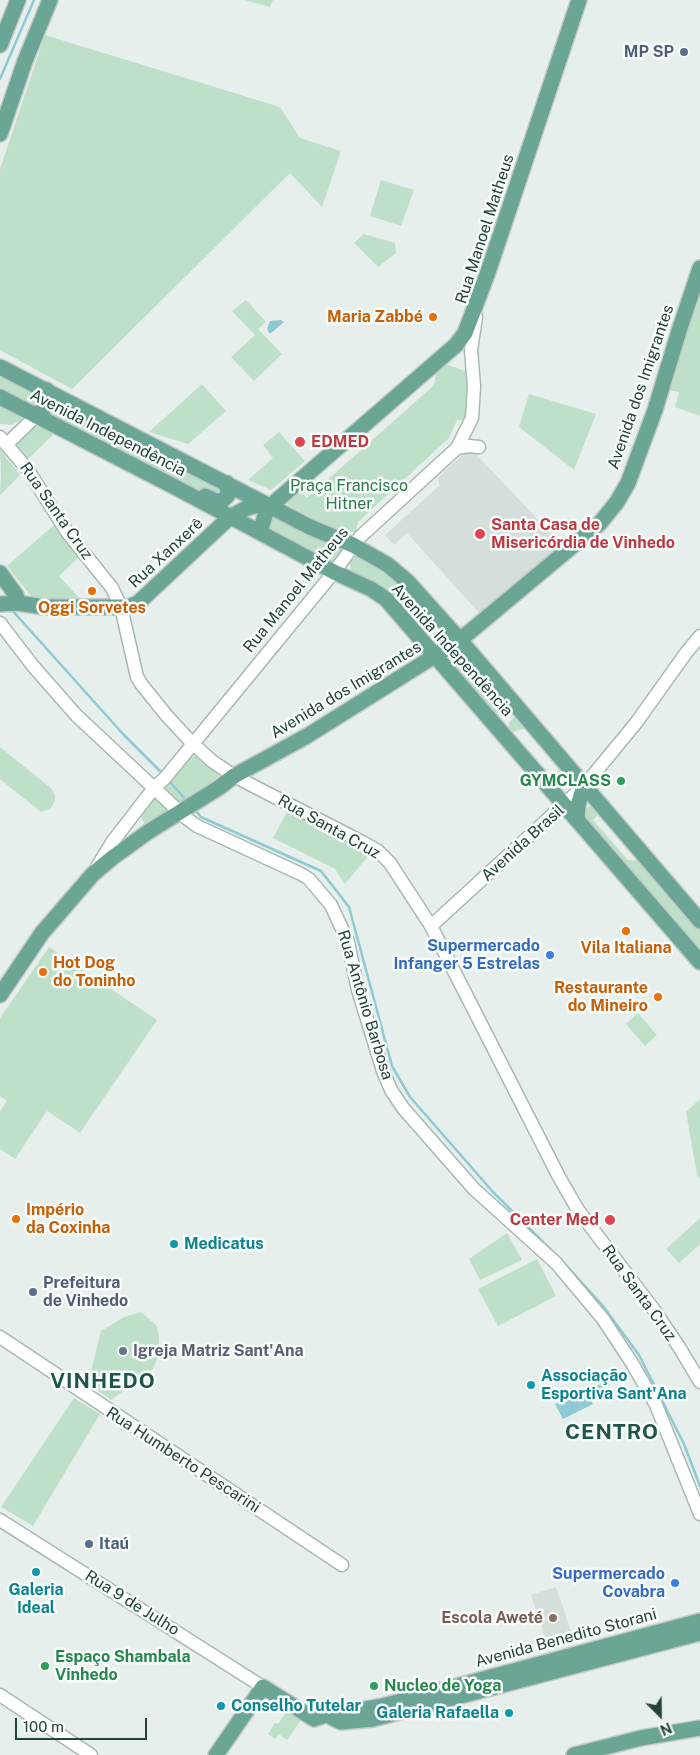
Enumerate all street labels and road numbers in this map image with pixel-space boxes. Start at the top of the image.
street label: Rua Manoel Matheus [452,152,518,306]
street label: Avenida dos Imigrantes [604,302,678,472]
street label: Avenida Independência [27,385,189,481]
street label: Rua Santa Cruz [15,459,97,563]
street label: Rua Xanxerê [125,514,207,592]
street label: Rua Manoel Matheus [239,523,353,657]
street label: Avenida Independência [387,580,517,720]
street label: Avenida dos Imigrantes [267,637,425,743]
street label: Rua Santa Cruz [274,791,384,863]
street label: Avenida Brasil [477,801,569,885]
street label: Rua Antônio Barbosa [333,928,397,1082]
street label: Rua Santa Cruz [598,1241,680,1345]
street label: Rua Humberto Pescarini [102,1403,264,1517]
street label: Rua 9 de Julho [81,1566,183,1640]
street label: Avenida Benedito Storani [473,1605,659,1671]

